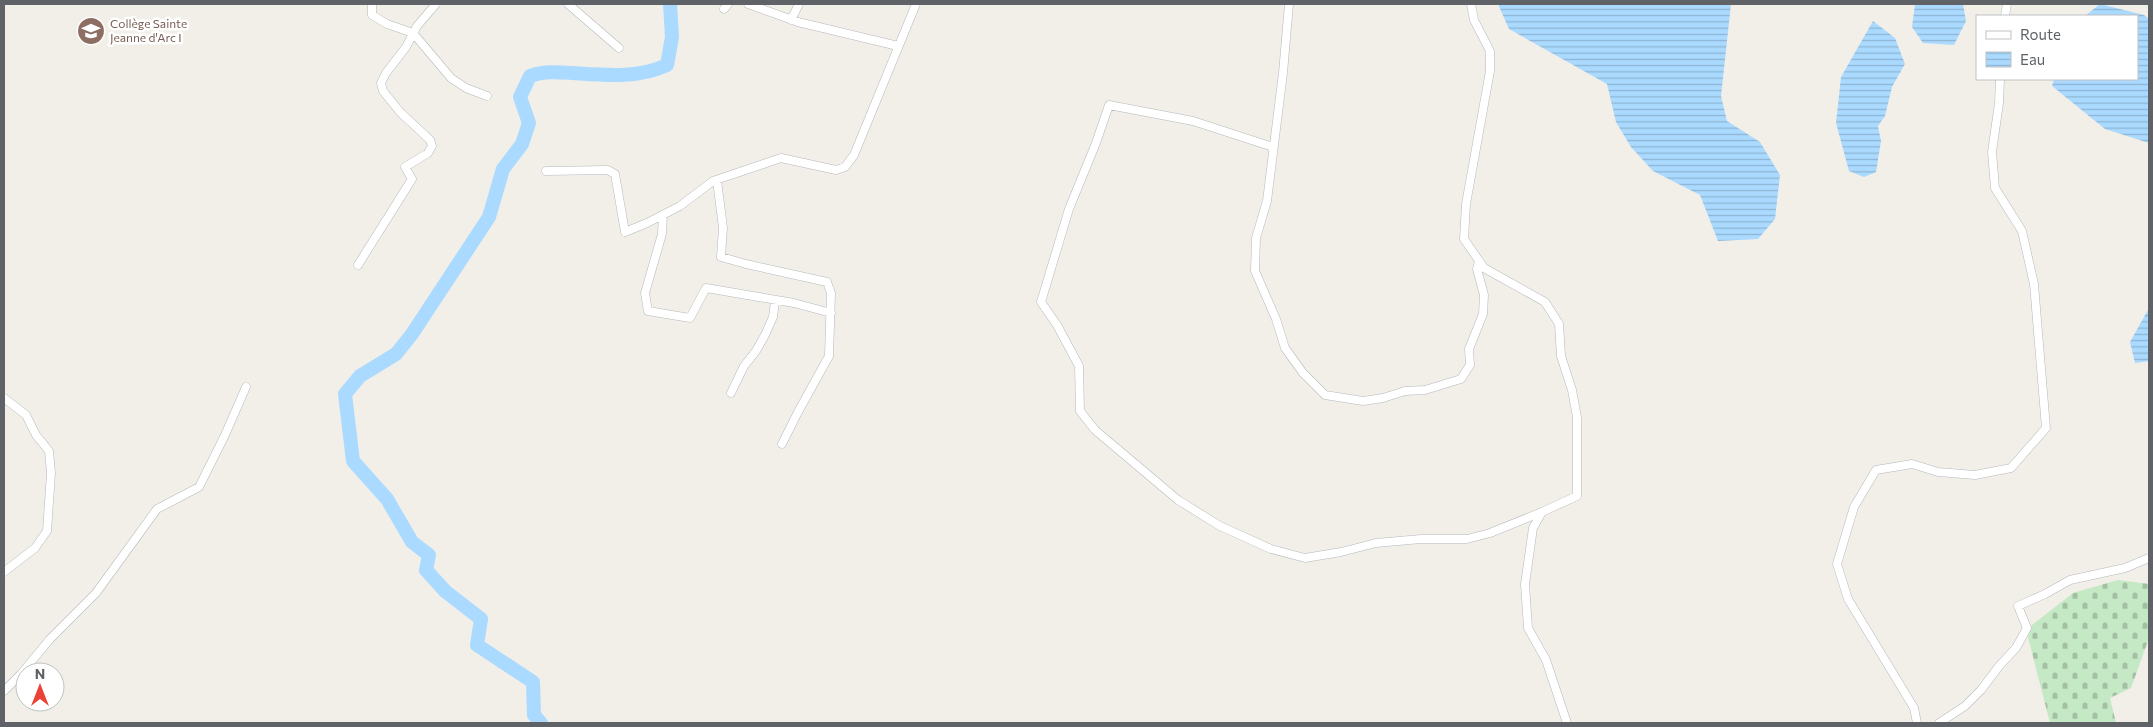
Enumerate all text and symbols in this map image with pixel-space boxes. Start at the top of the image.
legend [1976,15,2138,80]
school or university icon: Collège Sainte Jeanne d'Arc I [76,16,106,46]
place label: Collège Sainte Jeanne d'Arc I [110,16,187,45]
text: Route [2020,25,2061,43]
text: Eau [2020,50,2045,68]
north arrow [15,662,65,712]
text: N [35,665,45,682]

